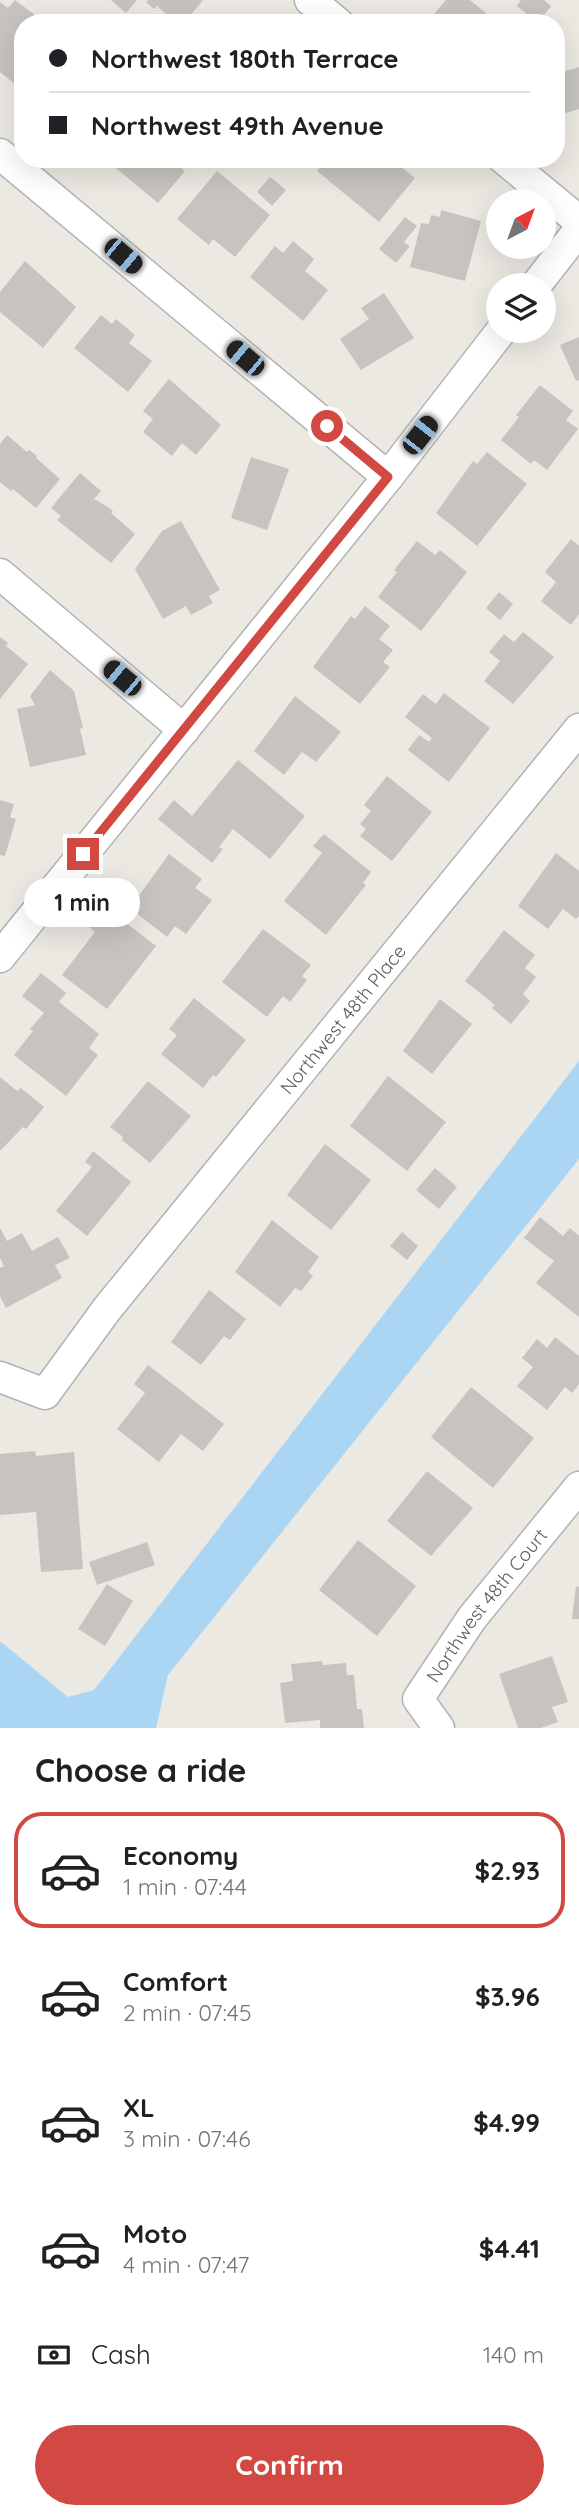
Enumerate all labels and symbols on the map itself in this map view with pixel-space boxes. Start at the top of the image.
north arrow [486,189,556,259]
car [101,234,146,278]
car [223,336,268,380]
route start [311,410,343,442]
car [399,412,442,458]
car [100,656,145,700]
route end [67,838,99,870]
callout: 1 min [25,878,141,928]
street label: Northwest 48th Place [275,939,411,1099]
street label: Northwest 48th Court [421,1524,552,1687]

